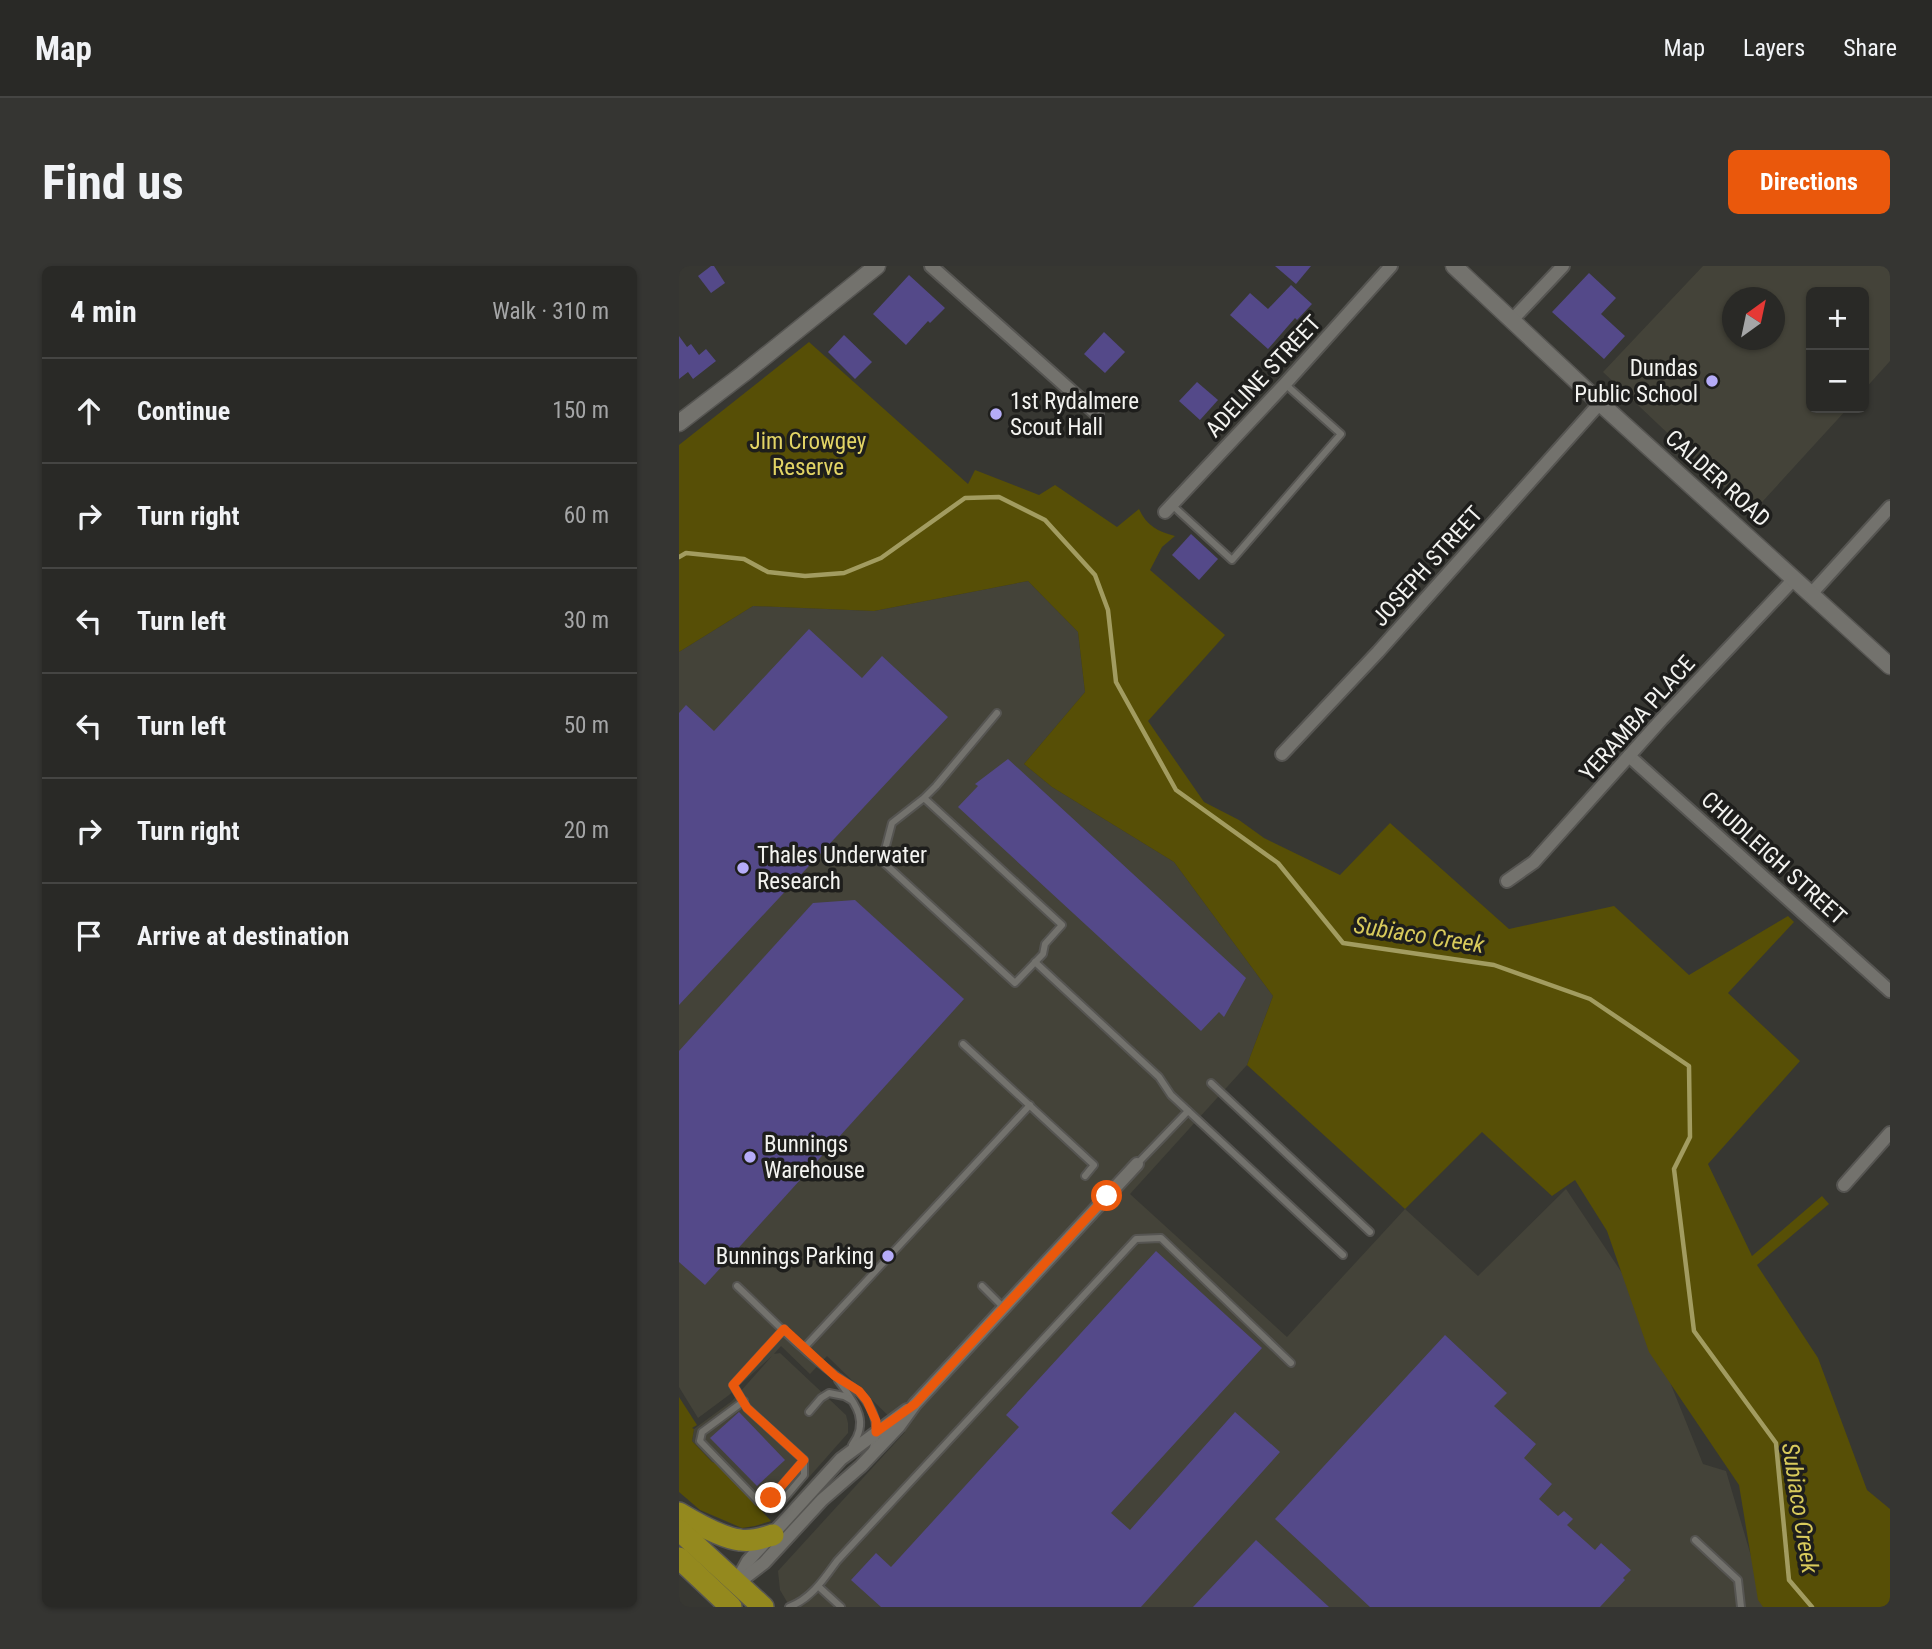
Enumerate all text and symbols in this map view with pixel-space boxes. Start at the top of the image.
text: Map [35,29,92,68]
text: Map [1664,34,1705,62]
text: Layers [1743,34,1805,62]
text: Share [1843,34,1897,62]
button: Directions [1728,150,1890,214]
text: Find us [42,154,184,211]
north arrow [1722,287,1785,350]
map controls [1806,287,1869,413]
button: + [1806,287,1869,350]
text: 4 min [70,294,137,329]
text: Walk · 310 m [492,298,609,325]
street label: ADELINE STREET [1200,310,1327,443]
button: − [1806,350,1869,413]
place label: Dundas Public School [1574,355,1698,408]
marker: Dundas Public School [1704,373,1720,389]
place label: 1st Rydalmere Scout Hall [1010,388,1139,441]
icon: ahead [70,392,108,430]
text: Continue [137,396,230,426]
text: 150 m [552,397,609,424]
marker: 1st Rydalmere Scout Hall [988,406,1004,422]
street label: CALDER ROAD [1660,424,1776,532]
park label: Jim Crowgey Reserve [750,428,867,481]
icon: right [70,497,108,535]
text: Turn right [137,501,239,531]
street label: JOSEPH STREET [1367,501,1488,632]
text: 60 m [564,502,609,529]
icon: left [70,602,108,640]
text: Turn left [137,606,226,636]
text: 30 m [564,607,609,634]
street label: YERAMBA PLACE [1574,650,1701,786]
icon: left [70,707,108,745]
text: Turn left [137,711,226,741]
text: 50 m [564,712,609,739]
street label: CHUDLEIGH STREET [1696,786,1852,931]
icon: right [70,812,108,850]
text: Turn right [137,816,239,846]
text: 20 m [564,817,609,844]
place label: Thales Underwater Research [757,842,927,895]
marker: Thales Underwater Research [735,860,751,876]
water label: Subiaco Creek [1352,911,1487,959]
icon: arrive [70,917,108,955]
text: Arrive at destination [137,921,349,951]
place label: Bunnings Warehouse [764,1131,865,1184]
marker: Bunnings Warehouse [742,1149,758,1165]
route start [1091,1180,1122,1211]
place label: Bunnings Parking [716,1243,874,1270]
marker: Bunnings Parking [880,1248,896,1264]
water label: Subiaco Creek [1776,1441,1824,1576]
route end [755,1482,786,1513]

